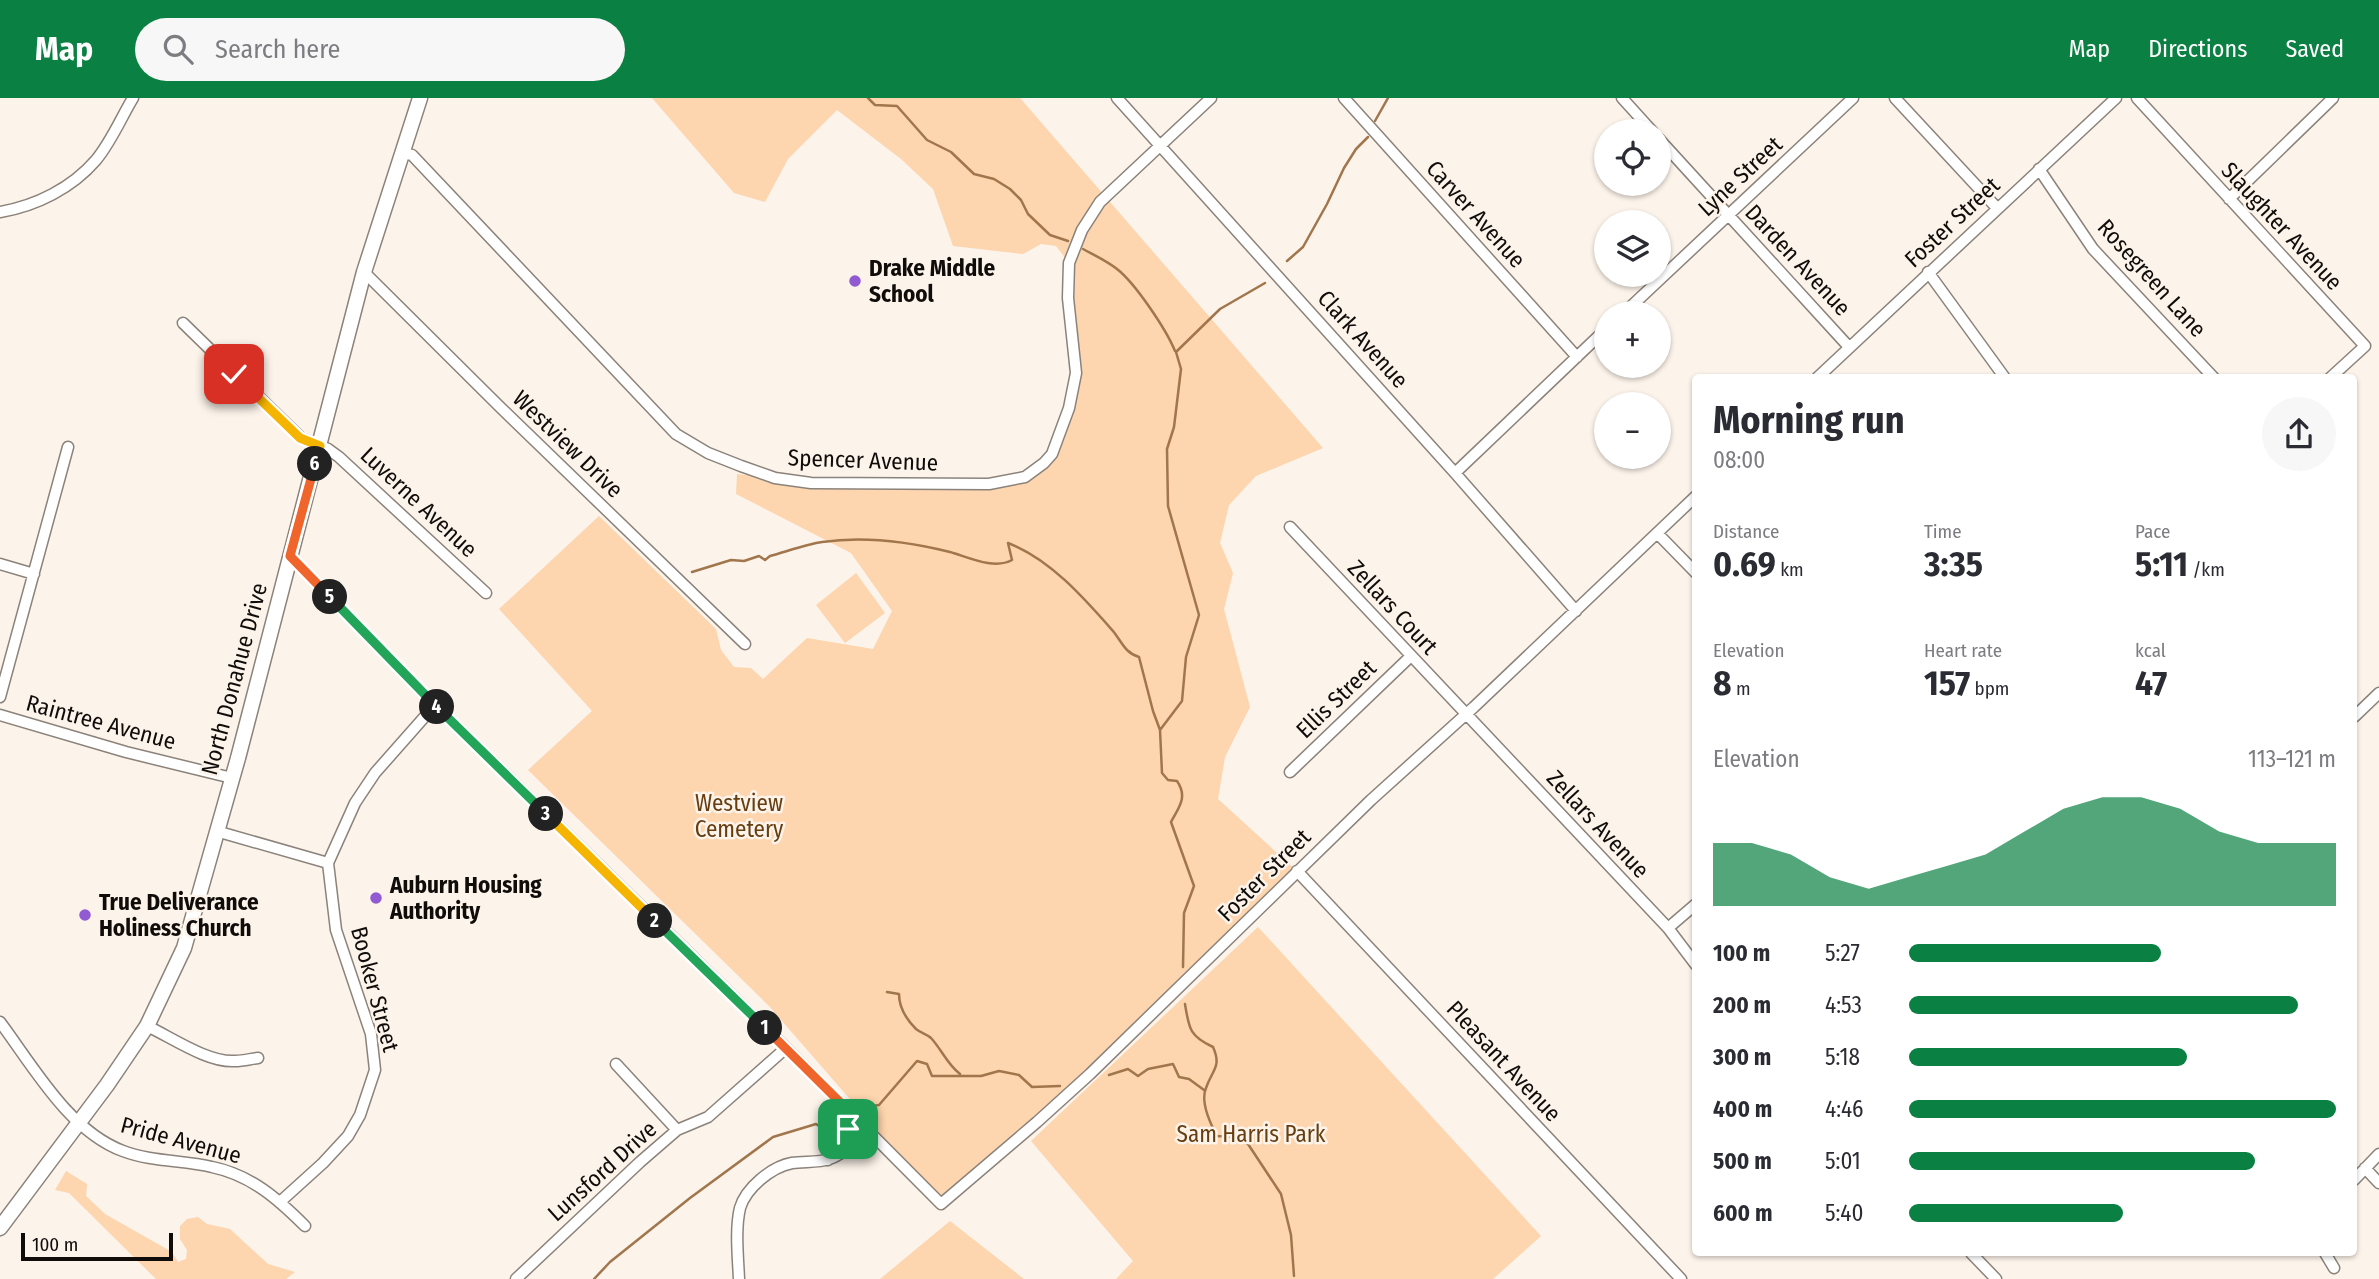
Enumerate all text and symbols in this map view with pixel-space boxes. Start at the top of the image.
search box [135,18,625,81]
text: Map [35,29,93,69]
icon: search [159,30,197,68]
text: Search here [215,34,340,65]
text: Map [2069,35,2110,63]
text: Directions [2148,35,2247,63]
text: Saved [2285,35,2344,63]
map controls [1594,119,1671,469]
button: locate [1594,119,1671,196]
street label: Lyne Street [1692,130,1788,222]
street label: Carver Avenue [1420,155,1532,273]
street label: Slaughter Avenue [2216,156,2348,296]
street label: Foster Street [1899,171,2006,273]
street label: Darden Avenue [1739,198,1857,322]
button: layers [1594,210,1671,287]
street label: Rosegreen Lane [2092,213,2212,343]
place label: Drake Middle School [869,254,995,308]
marker: Drake Middle School [847,273,863,289]
street label: Clark Avenue [1312,284,1414,394]
button: + [1594,301,1671,378]
pin [204,344,264,404]
icon: check [215,355,253,393]
street label: Westview Drive [507,385,629,503]
button: − [1594,392,1671,469]
text: Morning run [1713,397,1905,443]
button: share [2262,397,2336,471]
street label: Luverne Avenue [355,441,483,563]
street label: Spencer Avenue [787,443,939,477]
pin: 6 [298,446,332,482]
text: 08:00 [1713,446,1765,474]
text: 6 [310,452,319,475]
text: Distance [1713,520,1780,543]
text: Time [1924,520,1962,543]
text: Pace [2135,520,2170,543]
text: 0.69 [1713,543,1776,585]
text: 3:35 [1924,543,1983,585]
text: 5:11 [2135,543,2188,585]
street label: Zellars Court [1342,554,1444,660]
text: km [1776,558,1804,581]
text: /km [2188,558,2225,581]
street label: North Donahue Drive [195,580,273,778]
pin: 5 [312,580,348,614]
text: 5 [325,585,334,608]
text: Elevation [1713,639,1785,662]
text: Heart rate [1924,639,2002,662]
text: kcal [2135,639,2166,662]
street label: Ellis Street [1290,654,1382,744]
text: 8 [1713,662,1731,704]
text: 157 [1924,662,1970,704]
text: 47 [2135,662,2167,704]
text: m [1731,677,1751,700]
text: bpm [1970,677,2009,700]
street label: Raintree Avenue [23,689,179,755]
pin: 4 [420,690,454,724]
text: 4 [432,695,441,718]
text: Elevation [1713,745,1800,773]
text: 113–121 m [2248,745,2336,773]
street label: Zellars Avenue [1541,764,1655,884]
park label: Westview Cemetery [695,789,784,843]
pin: 3 [528,796,564,832]
text: 3 [541,802,550,825]
street label: Foster Street [1212,822,1317,927]
place label: Auburn Housing Authority [389,871,542,925]
place label: True Deliverance Holiness Church [99,888,259,942]
marker: Auburn Housing Authority [368,890,384,906]
pin: 2 [638,904,672,938]
marker: True Deliverance Holiness Church [77,907,93,923]
text: 2 [650,909,659,932]
street label: Booker Street [345,923,405,1055]
text: 100 m [1713,939,1770,967]
text: 5:27 [1825,939,1860,967]
text: 200 m [1713,991,1771,1019]
text: 4:53 [1825,991,1862,1019]
street label: Pleasant Avenue [1441,995,1567,1127]
pin: 1 [748,1010,782,1046]
text: 1 [760,1016,769,1039]
text: 300 m [1713,1043,1771,1071]
text: 5:18 [1825,1043,1860,1071]
text: 400 m [1713,1095,1772,1123]
text: 4:46 [1825,1095,1863,1123]
pin [818,1099,878,1159]
street label: Pride Avenue [118,1110,244,1170]
icon: arrive [829,1110,867,1148]
street label: Lunsford Drive [542,1115,662,1227]
park label: Sam Harris Park [1177,1120,1326,1148]
text: 500 m [1713,1147,1772,1175]
text: 5:01 [1825,1147,1861,1175]
text: 600 m [1713,1199,1772,1227]
text: 5:40 [1825,1199,1863,1227]
scale bar [21,1230,173,1262]
text: 100 m [32,1233,78,1256]

